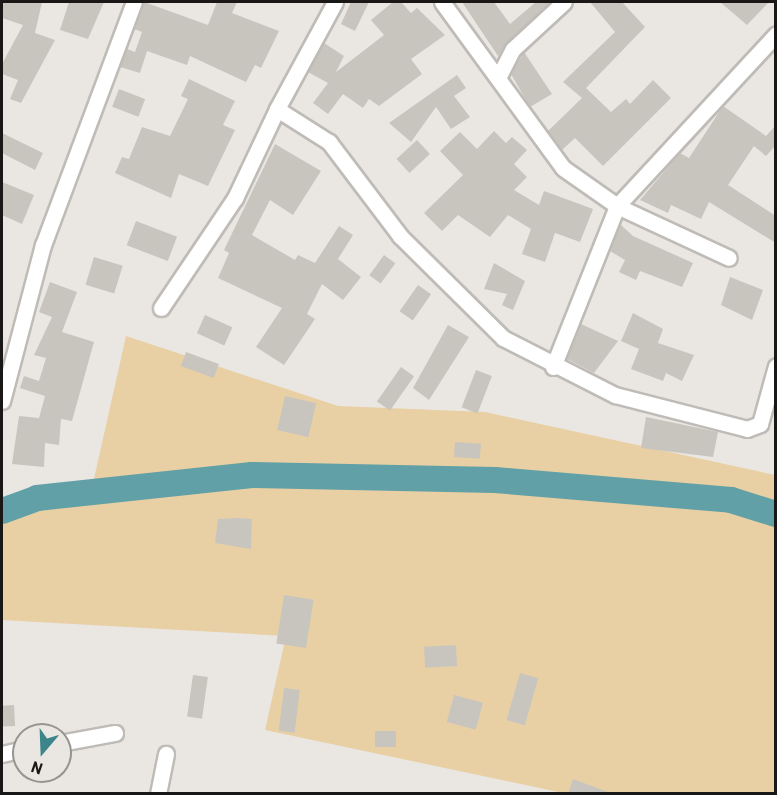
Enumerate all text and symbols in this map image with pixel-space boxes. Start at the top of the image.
north arrow [12,723,72,783]
text: N [29,758,45,779]

